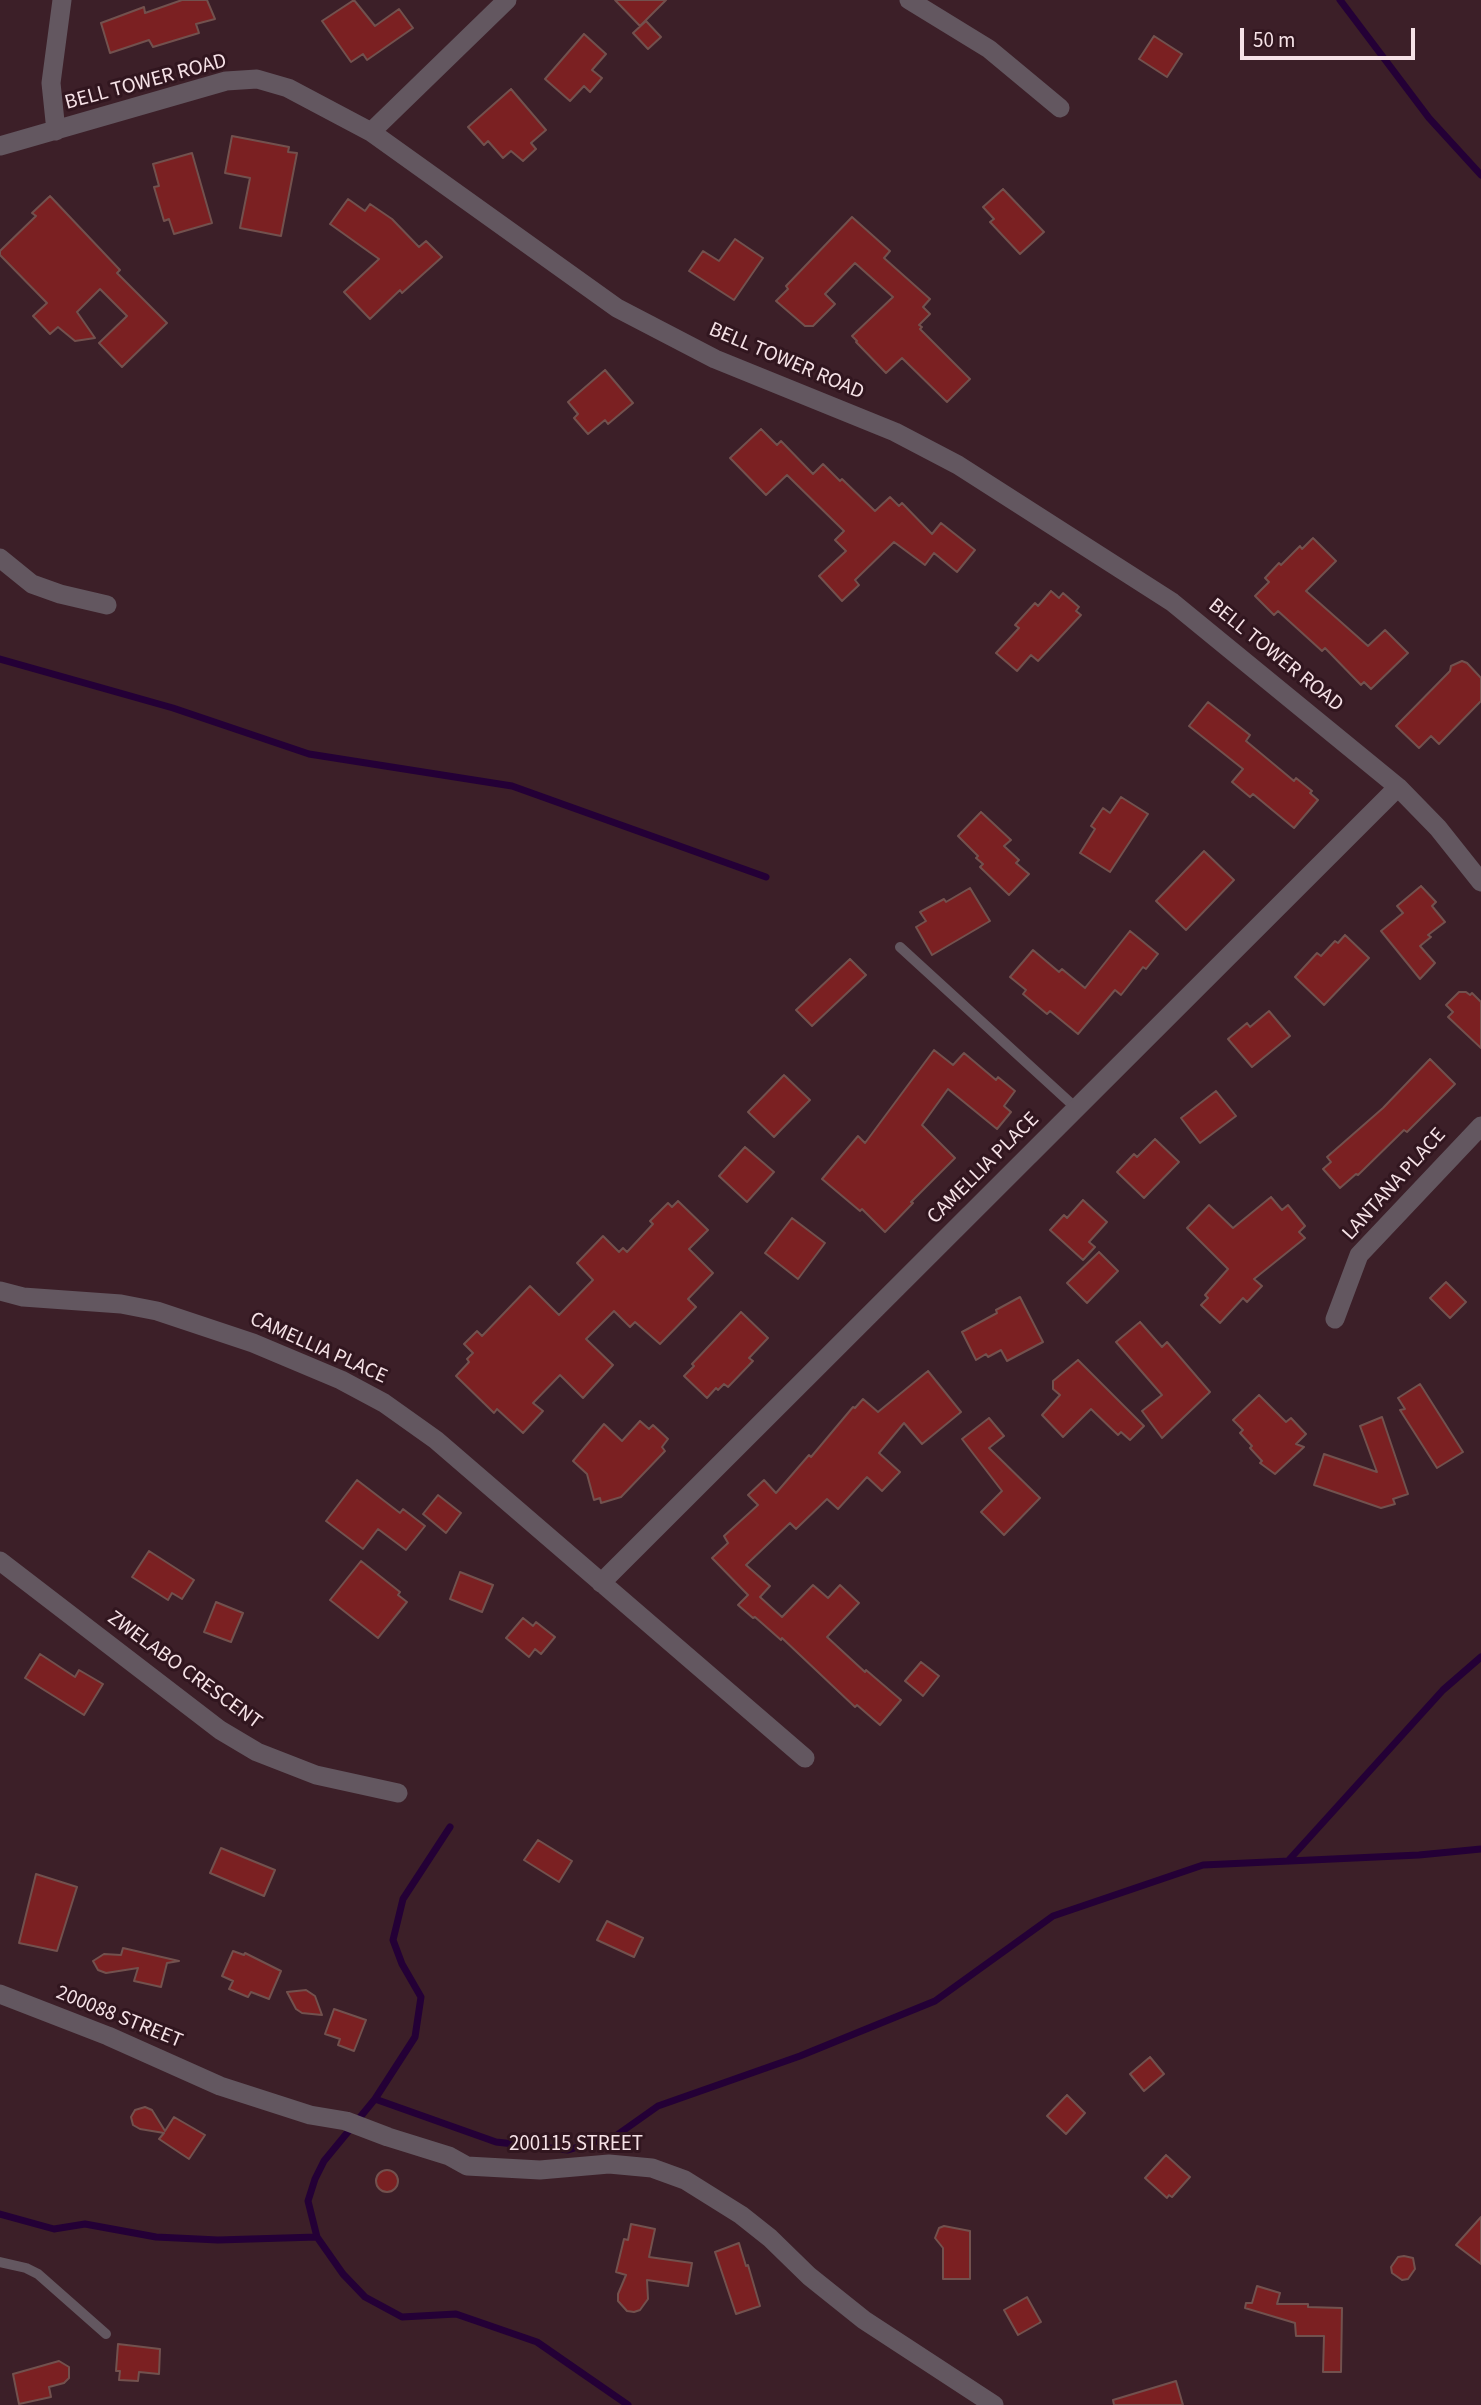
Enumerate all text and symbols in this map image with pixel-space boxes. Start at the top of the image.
scale bar [1243,14,1418,58]
text: 50 m [1253,25,1295,55]
street label: BELL TOWER ROAD [62,49,230,117]
street label: BELL TOWER ROAD [705,318,867,406]
street label: BELL TOWER ROAD [1202,594,1348,718]
street label: CAMELLIA PLACE [923,1108,1045,1230]
street label: LANTANA PLACE [1338,1124,1452,1246]
street label: CAMELLIA PLACE [245,1307,391,1391]
street label: ZWELABO CRESCENT [102,1606,266,1736]
street label: 200088 STREET [52,1981,186,2055]
street label: 200115 STREET [509,2132,643,2158]

